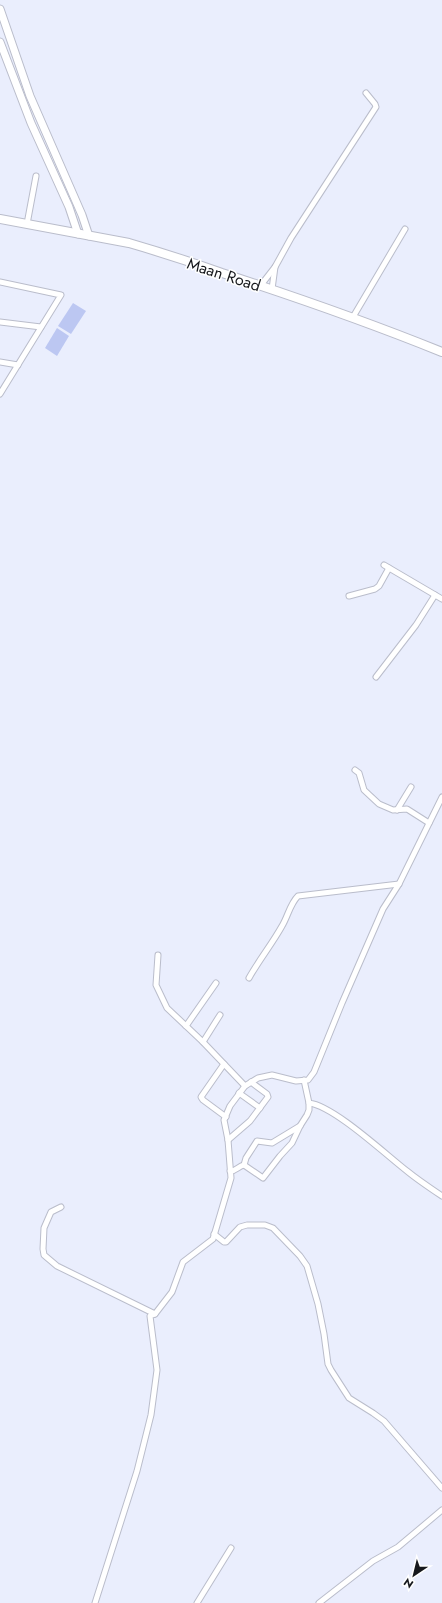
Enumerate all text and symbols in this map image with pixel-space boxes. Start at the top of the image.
street label: Maan Road [184,252,264,297]
north arrow [394,1555,434,1595]
text: N [400,1574,416,1592]

